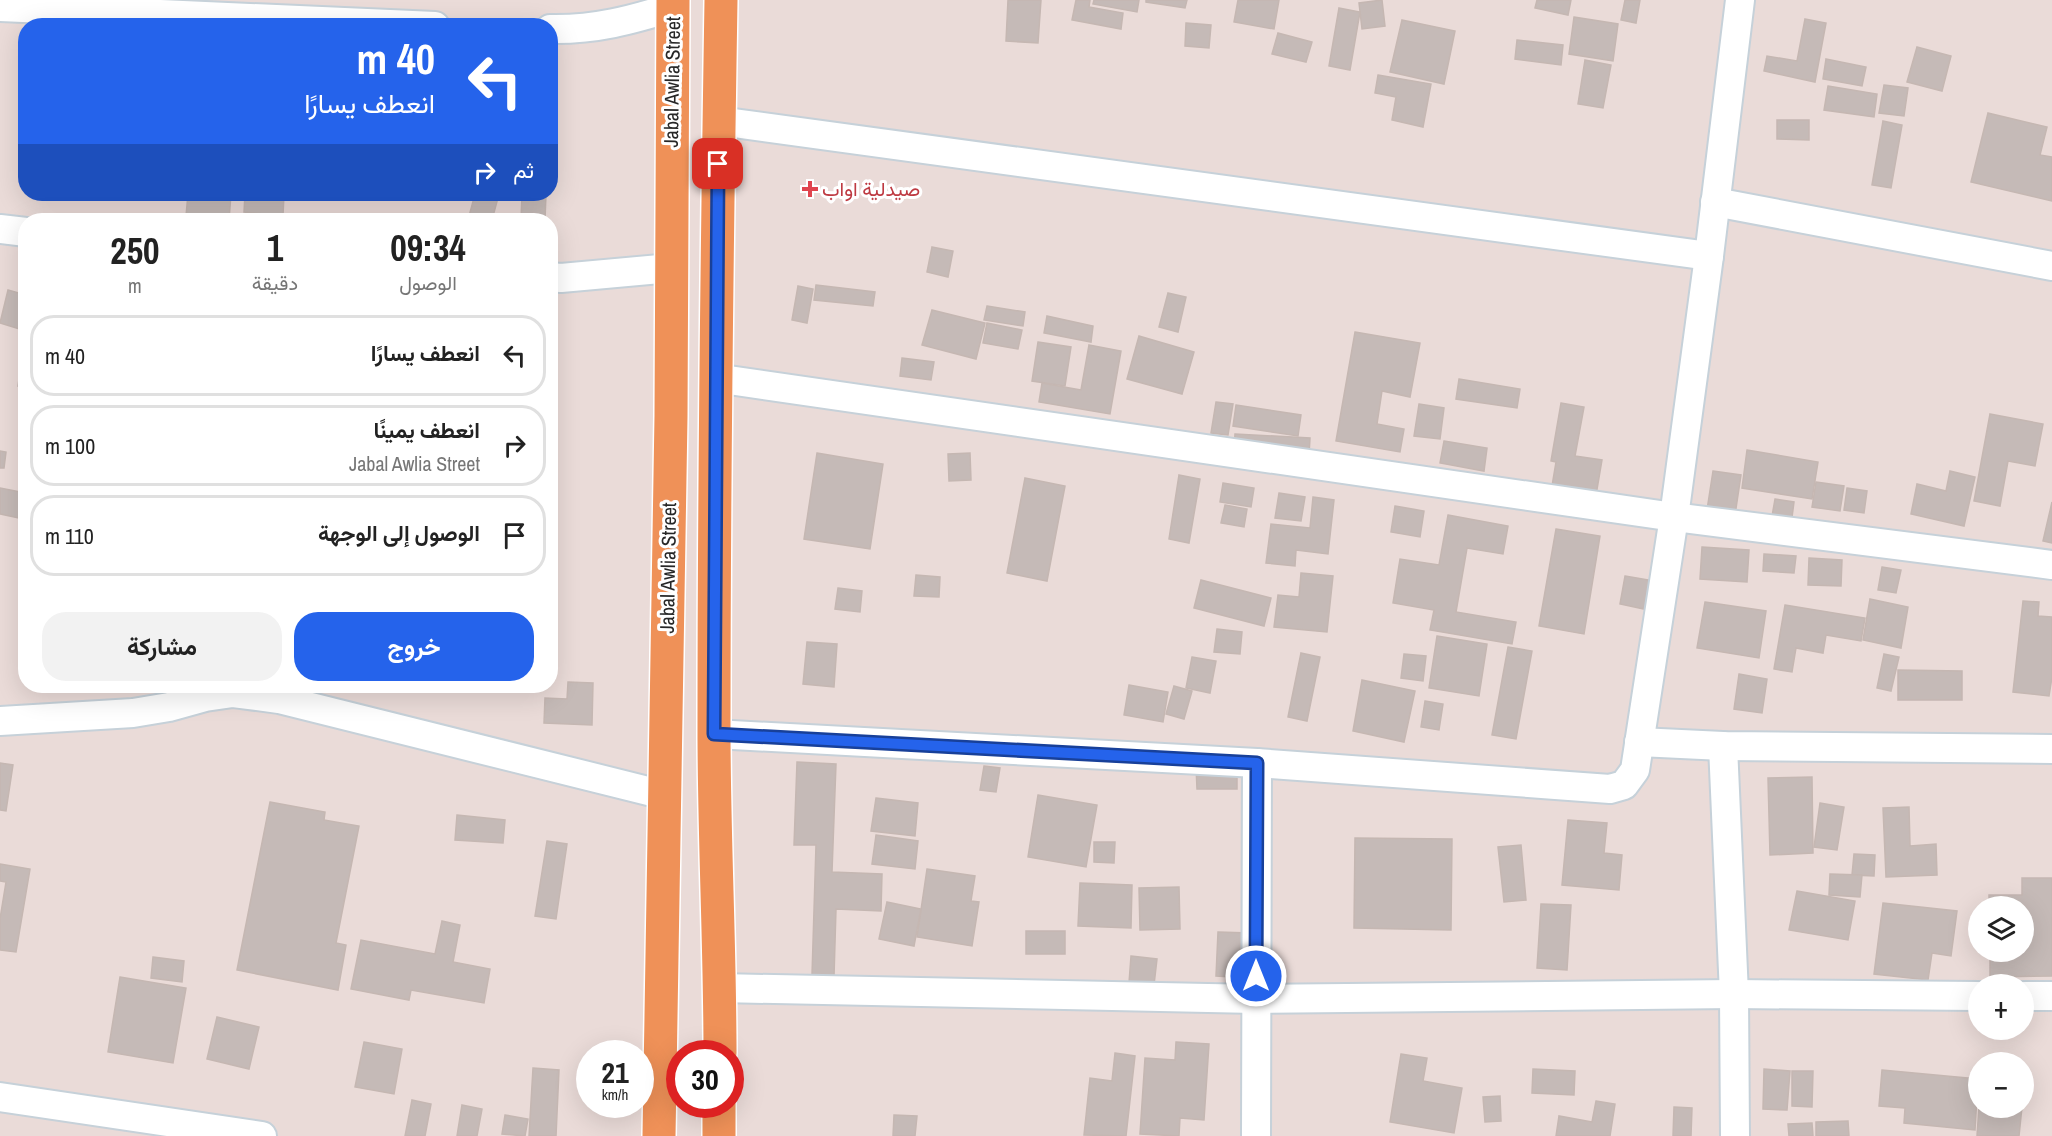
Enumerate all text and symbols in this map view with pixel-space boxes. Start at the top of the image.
street label: Jabal Awlia Street [657,16,686,148]
text: 40 m [356,31,435,87]
icon: left [456,42,534,120]
text: انعطف يسارًا [304,85,435,121]
pin [692,138,743,189]
icon: arrive [701,147,734,180]
text: ثم [513,155,534,185]
icon: right [468,156,501,189]
place label: صيدلية اواب [822,175,920,202]
marker: صيدلية اواب [803,182,817,196]
text: 1 [267,224,283,272]
text: 09:34 [390,224,466,272]
text: 250 [110,227,160,275]
text: دقيقة [252,269,298,296]
text: الوصول [399,269,457,296]
text: m [128,272,142,299]
text: انعطف يسارًا [371,338,480,368]
icon: left [498,339,531,372]
text: 40 m [45,341,85,371]
text: انعطف يمينًا [374,415,480,445]
icon: right [498,429,531,462]
text: 100 m [45,431,95,461]
text: Jabal Awlia Street [349,450,480,477]
street label: Jabal Awlia Street [653,502,682,634]
text: الوصول إلى الوجهة [318,518,480,548]
icon: arrive [498,519,531,552]
text: 110 m [45,521,94,551]
button: مشاركة [42,612,282,681]
button: خروج [294,612,534,681]
map controls [1968,896,2034,1118]
button: layers [1968,896,2034,962]
position arrow [1224,944,1288,1008]
button: + [1968,974,2034,1040]
speed limit sign: 30 [666,1040,744,1118]
text: 21 [601,1052,629,1092]
button: − [1968,1052,2034,1118]
text: km/h [602,1084,628,1105]

